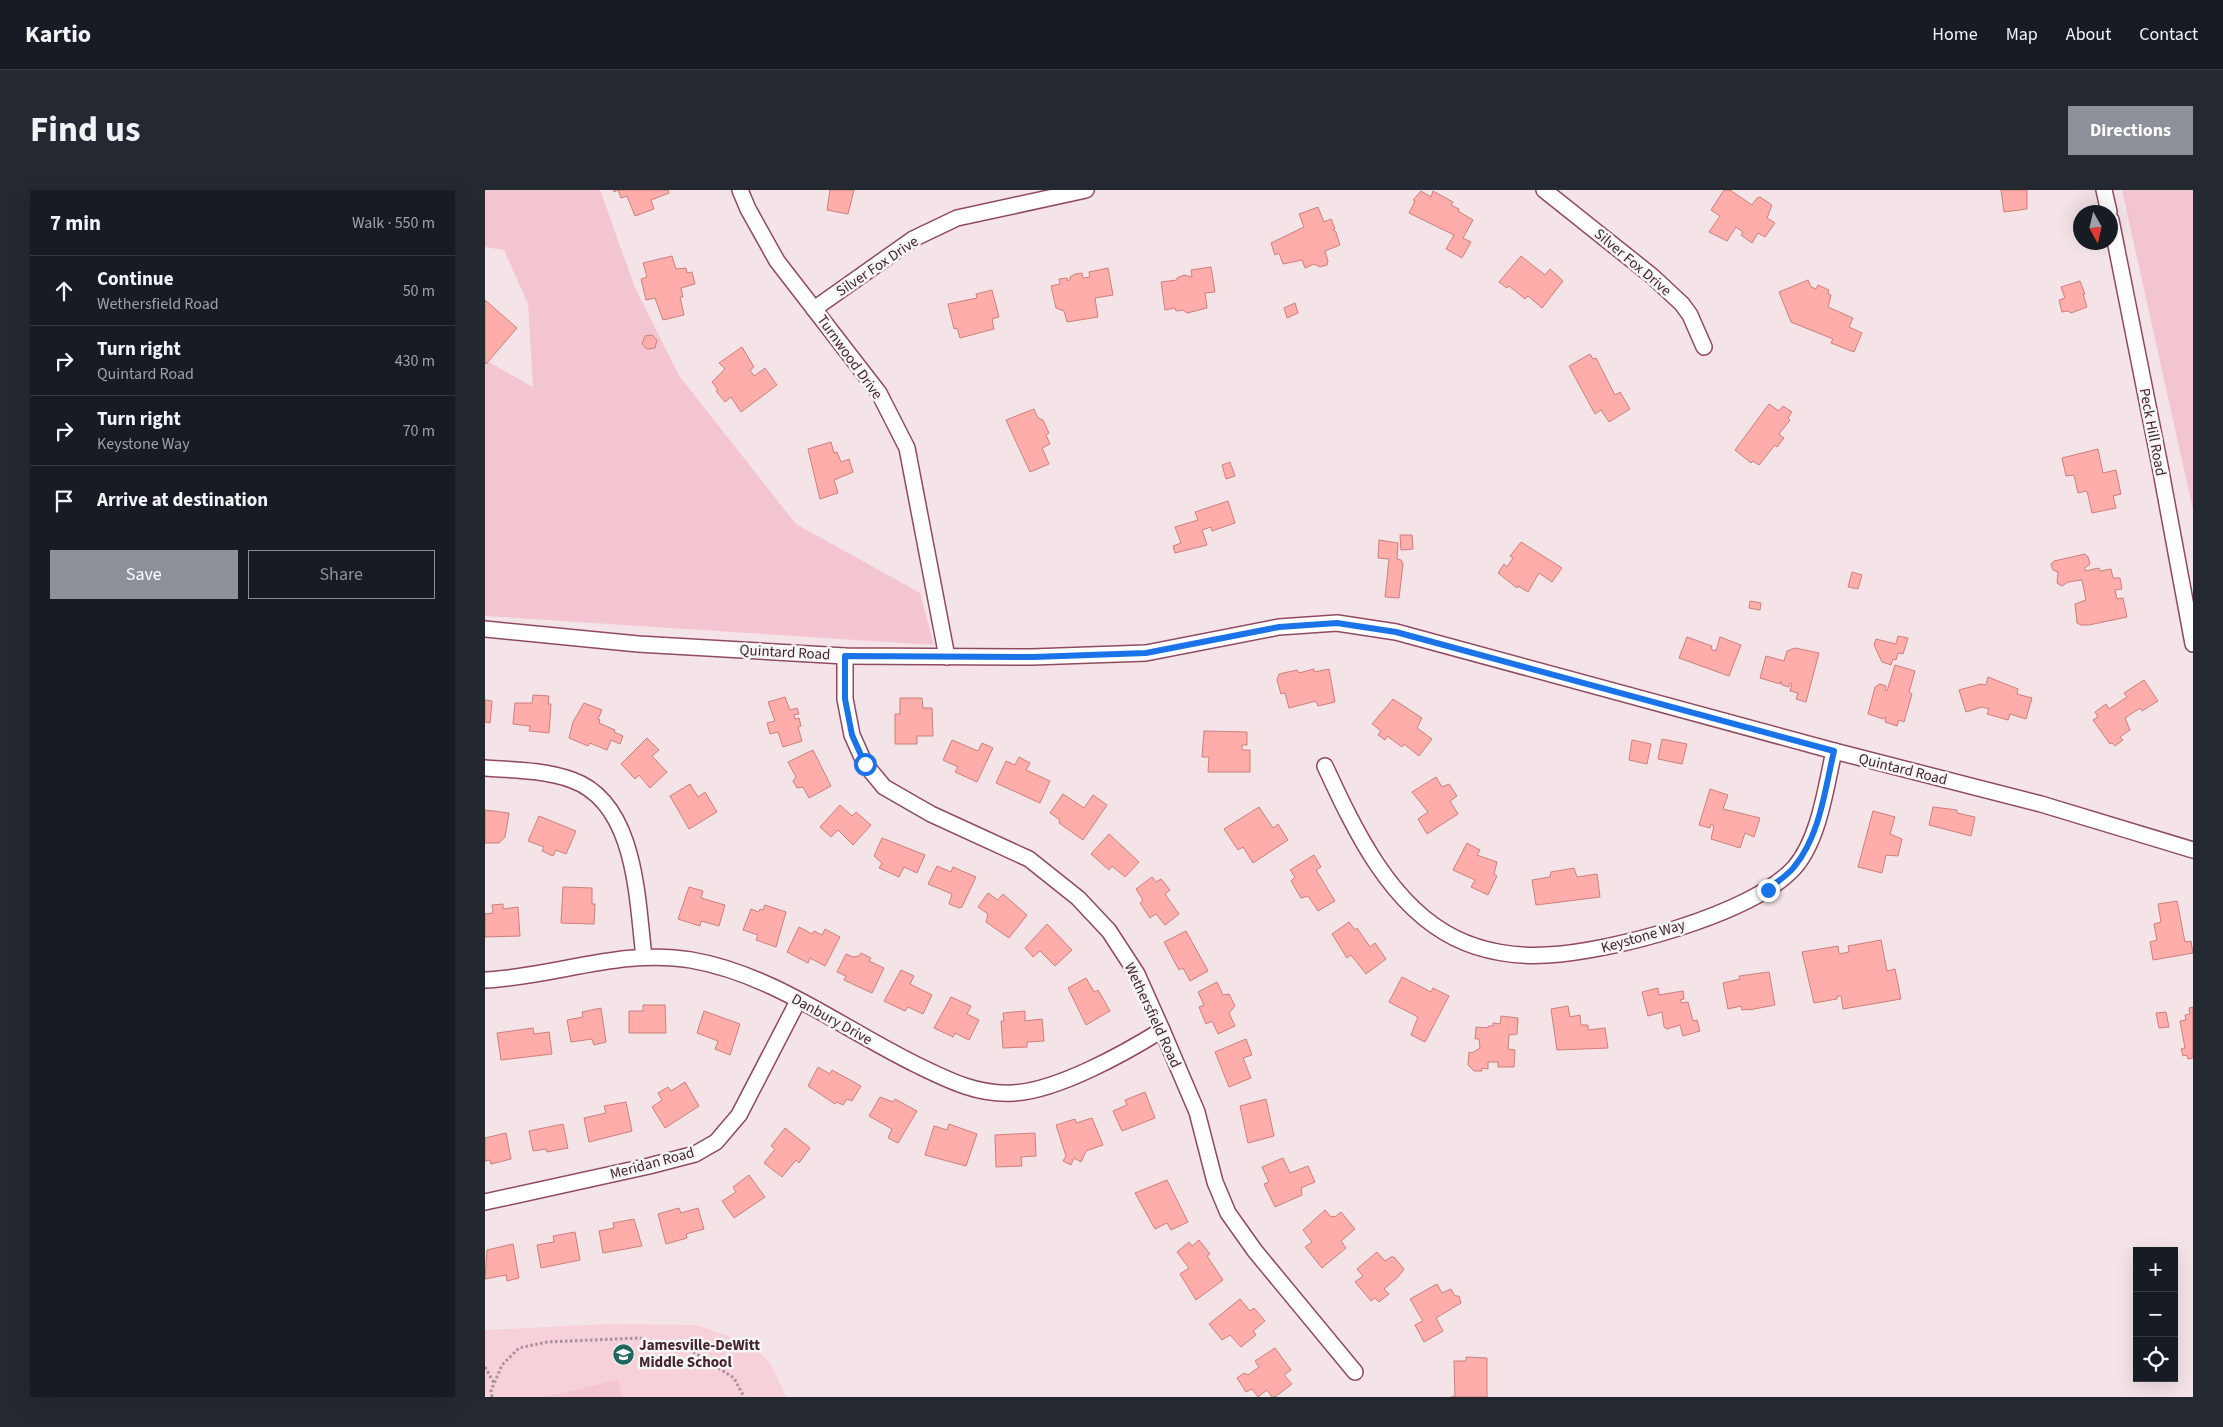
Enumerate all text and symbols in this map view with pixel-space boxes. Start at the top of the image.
text: Kartio [25,17,91,52]
text: Home [1932,22,1978,47]
text: Map [2006,22,2038,47]
text: About [2066,22,2111,47]
text: Contact [2139,22,2198,47]
text: Find us [30,105,140,155]
button: Directions [2068,106,2193,155]
north arrow [2073,205,2118,250]
text: 7 min [50,208,101,238]
text: Walk · 550 m [352,212,435,234]
street label: Silver Fox Drive [1589,224,1676,301]
street label: Silver Fox Drive [832,231,923,302]
text: Continue [97,266,174,293]
icon: ahead [50,277,78,305]
text: 50 m [403,280,435,302]
text: Wethersfield Road [97,293,219,315]
street label: Turnwood Drive [812,311,887,404]
text: Turn right [97,336,181,363]
icon: right [50,347,78,375]
text: 430 m [395,350,435,372]
text: Quintard Road [97,363,194,385]
street label: Peck Hill Road [2134,386,2171,478]
text: Turn right [97,406,181,433]
icon: right [50,417,78,445]
text: 70 m [403,420,435,442]
text: Keystone Way [97,433,190,455]
icon: arrive [50,487,78,515]
text: Arrive at destination [97,487,268,514]
button: Save [50,550,238,599]
button: Share [248,550,435,599]
street label: Quintard Road [739,640,831,665]
street label: Quintard Road [1856,748,1950,791]
route start [854,753,877,776]
route end [1757,879,1780,902]
street label: Keystone Way [1599,914,1688,959]
street label: Wethersfield Road [1119,959,1186,1071]
street label: Danbury Drive [788,989,876,1050]
street label: Meridan Road [608,1142,697,1185]
map controls [2133,1247,2178,1382]
button: + [2133,1247,2178,1292]
button: − [2133,1292,2178,1337]
place label: Jamesville-DeWitt Middle School [639,1335,760,1373]
button: locate [2133,1337,2178,1382]
school or university icon: Jamesville-DeWitt Middle School [611,1342,635,1366]

